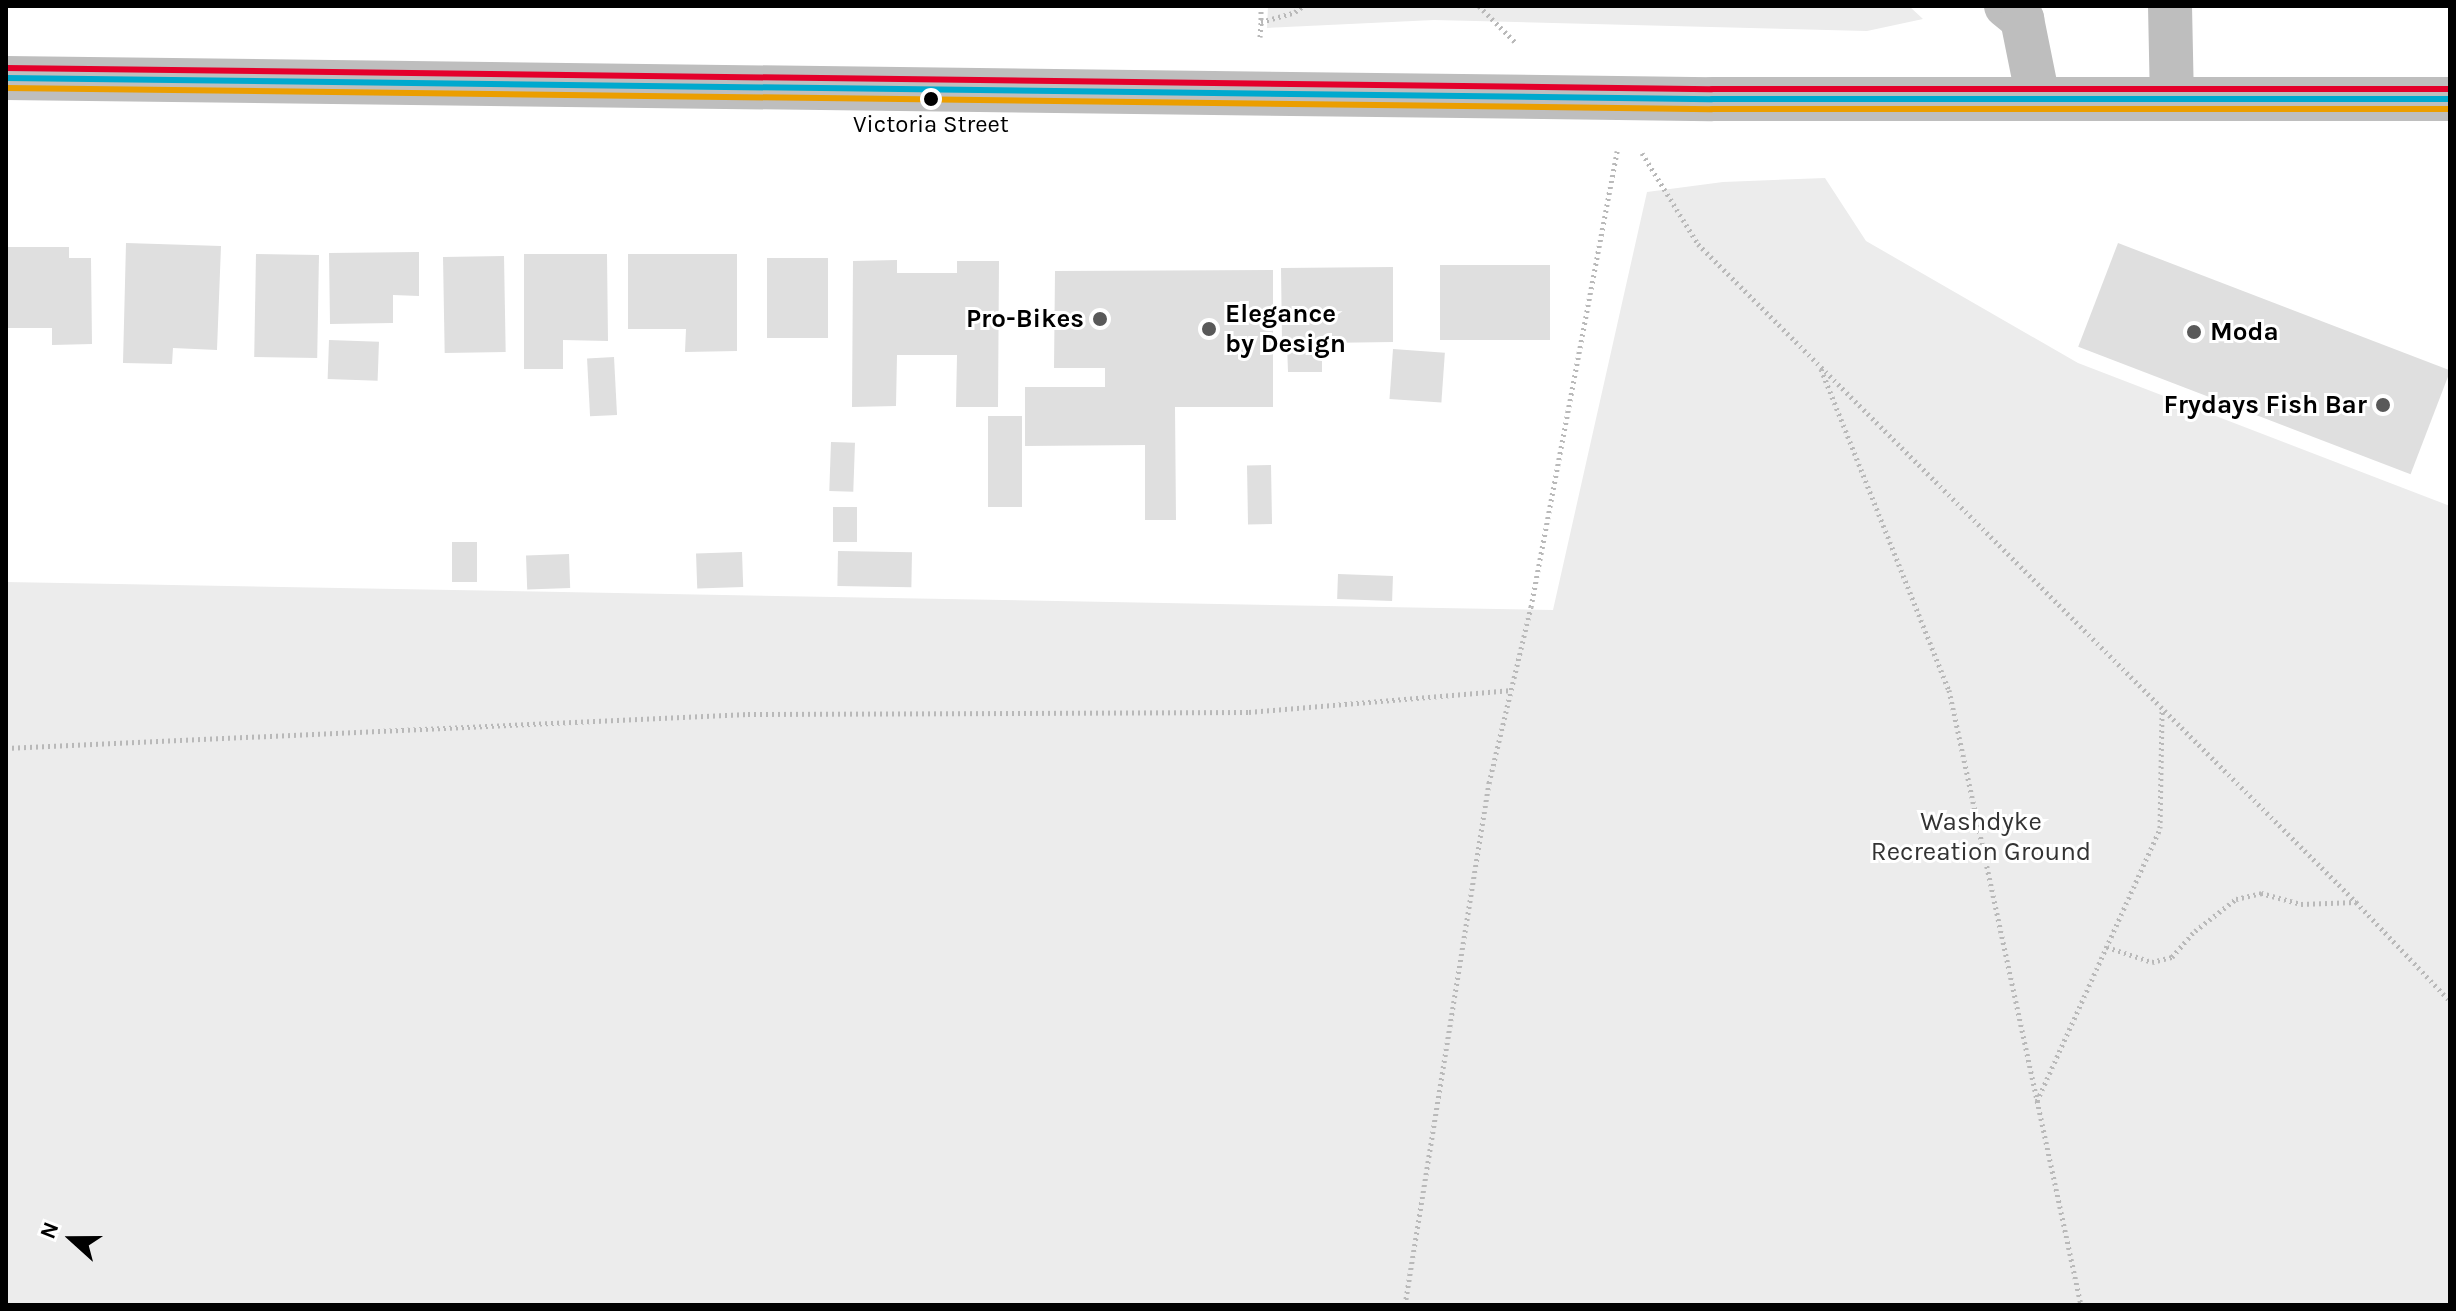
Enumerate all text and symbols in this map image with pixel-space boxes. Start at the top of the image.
marker: Victoria Street [923,91,939,107]
place label: Victoria Street [853,111,1009,139]
place label: Elegance by Design [1225,298,1346,360]
place label: Pro-Bikes [966,303,1084,335]
marker: Pro-Bikes [1091,310,1109,328]
place label: Moda [2210,316,2279,348]
marker: Elegance by Design [1200,320,1218,338]
marker: Moda [2185,323,2203,341]
place label: Frydays Fish Bar [2163,389,2367,421]
marker: Frydays Fish Bar [2374,396,2392,414]
park label: Washdyke Recreation Ground [1871,806,2091,868]
north arrow [32,1199,112,1279]
text: N [35,1218,65,1242]

